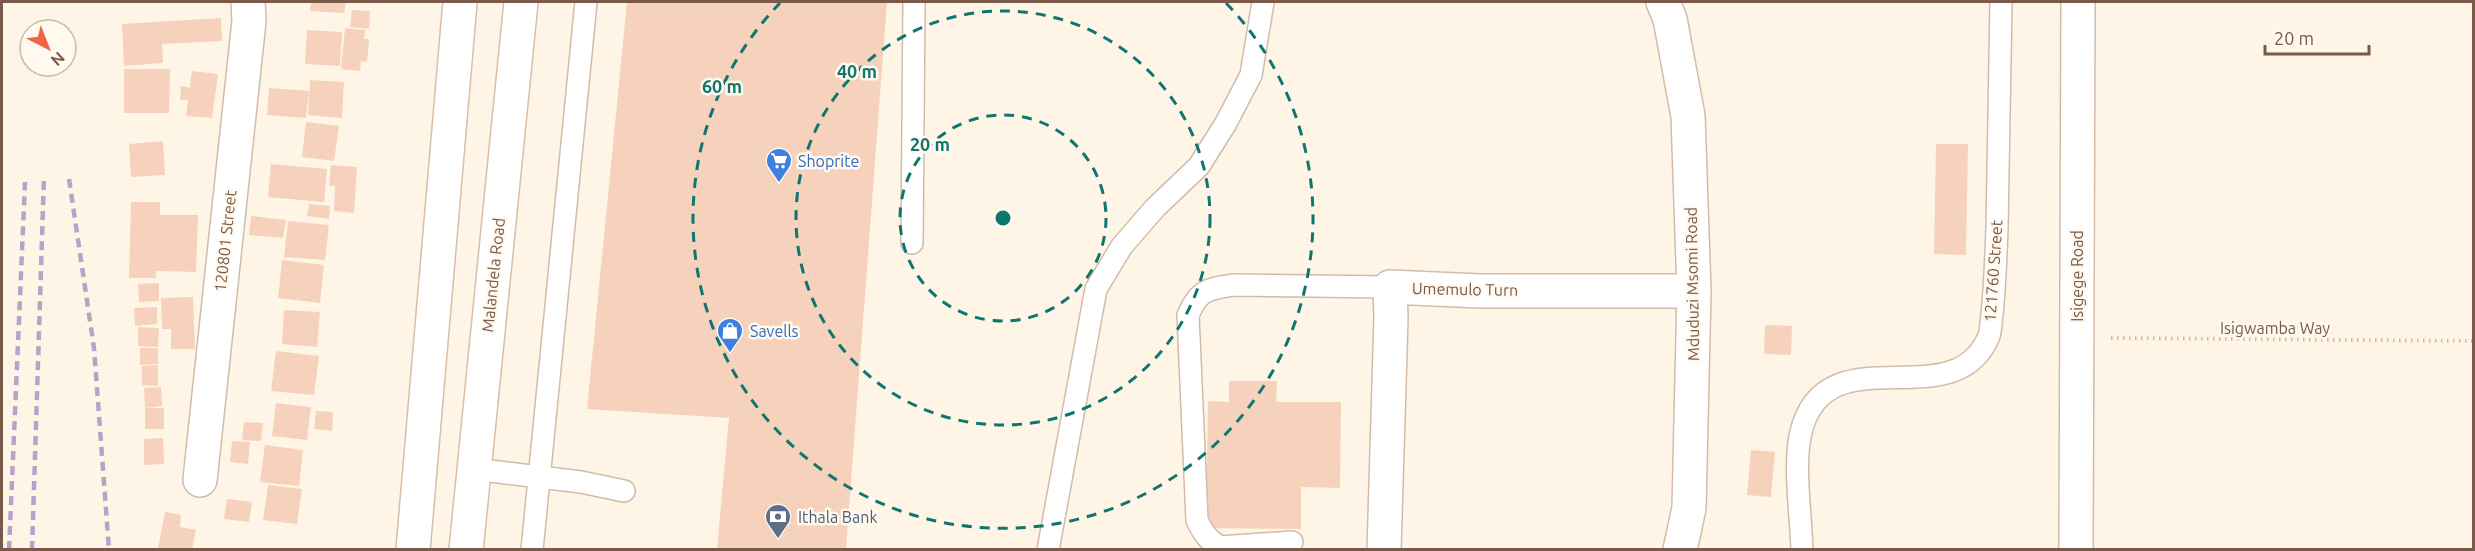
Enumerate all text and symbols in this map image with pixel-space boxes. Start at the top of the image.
north arrow [18,18,78,78]
scale bar [2265,18,2368,56]
text: 20 m [2274,28,2314,48]
text: N [48,48,68,70]
text: 40 m [837,61,877,81]
text: 60 m [702,76,742,96]
text: 20 m [910,134,950,154]
supermarket icon: Shoprite [764,146,794,184]
place label: Shoprite [798,152,859,170]
street label: 120801 Street [211,188,239,293]
street label: Mduduzi Msomi Road [1682,207,1702,361]
centre of rings [993,208,1013,228]
street label: Malandela Road [478,217,508,333]
street label: 121760 Street [1980,219,2006,323]
street label: Isigege Road [2068,230,2086,322]
street label: Umemulo Turn [1412,279,1518,299]
shop icon: Savells [715,316,745,354]
street label: Isigwamba Way [2220,319,2330,337]
place label: Savells [750,322,799,340]
bank icon: Ithala Bank [763,502,793,540]
place label: Ithala Bank [798,508,877,526]

